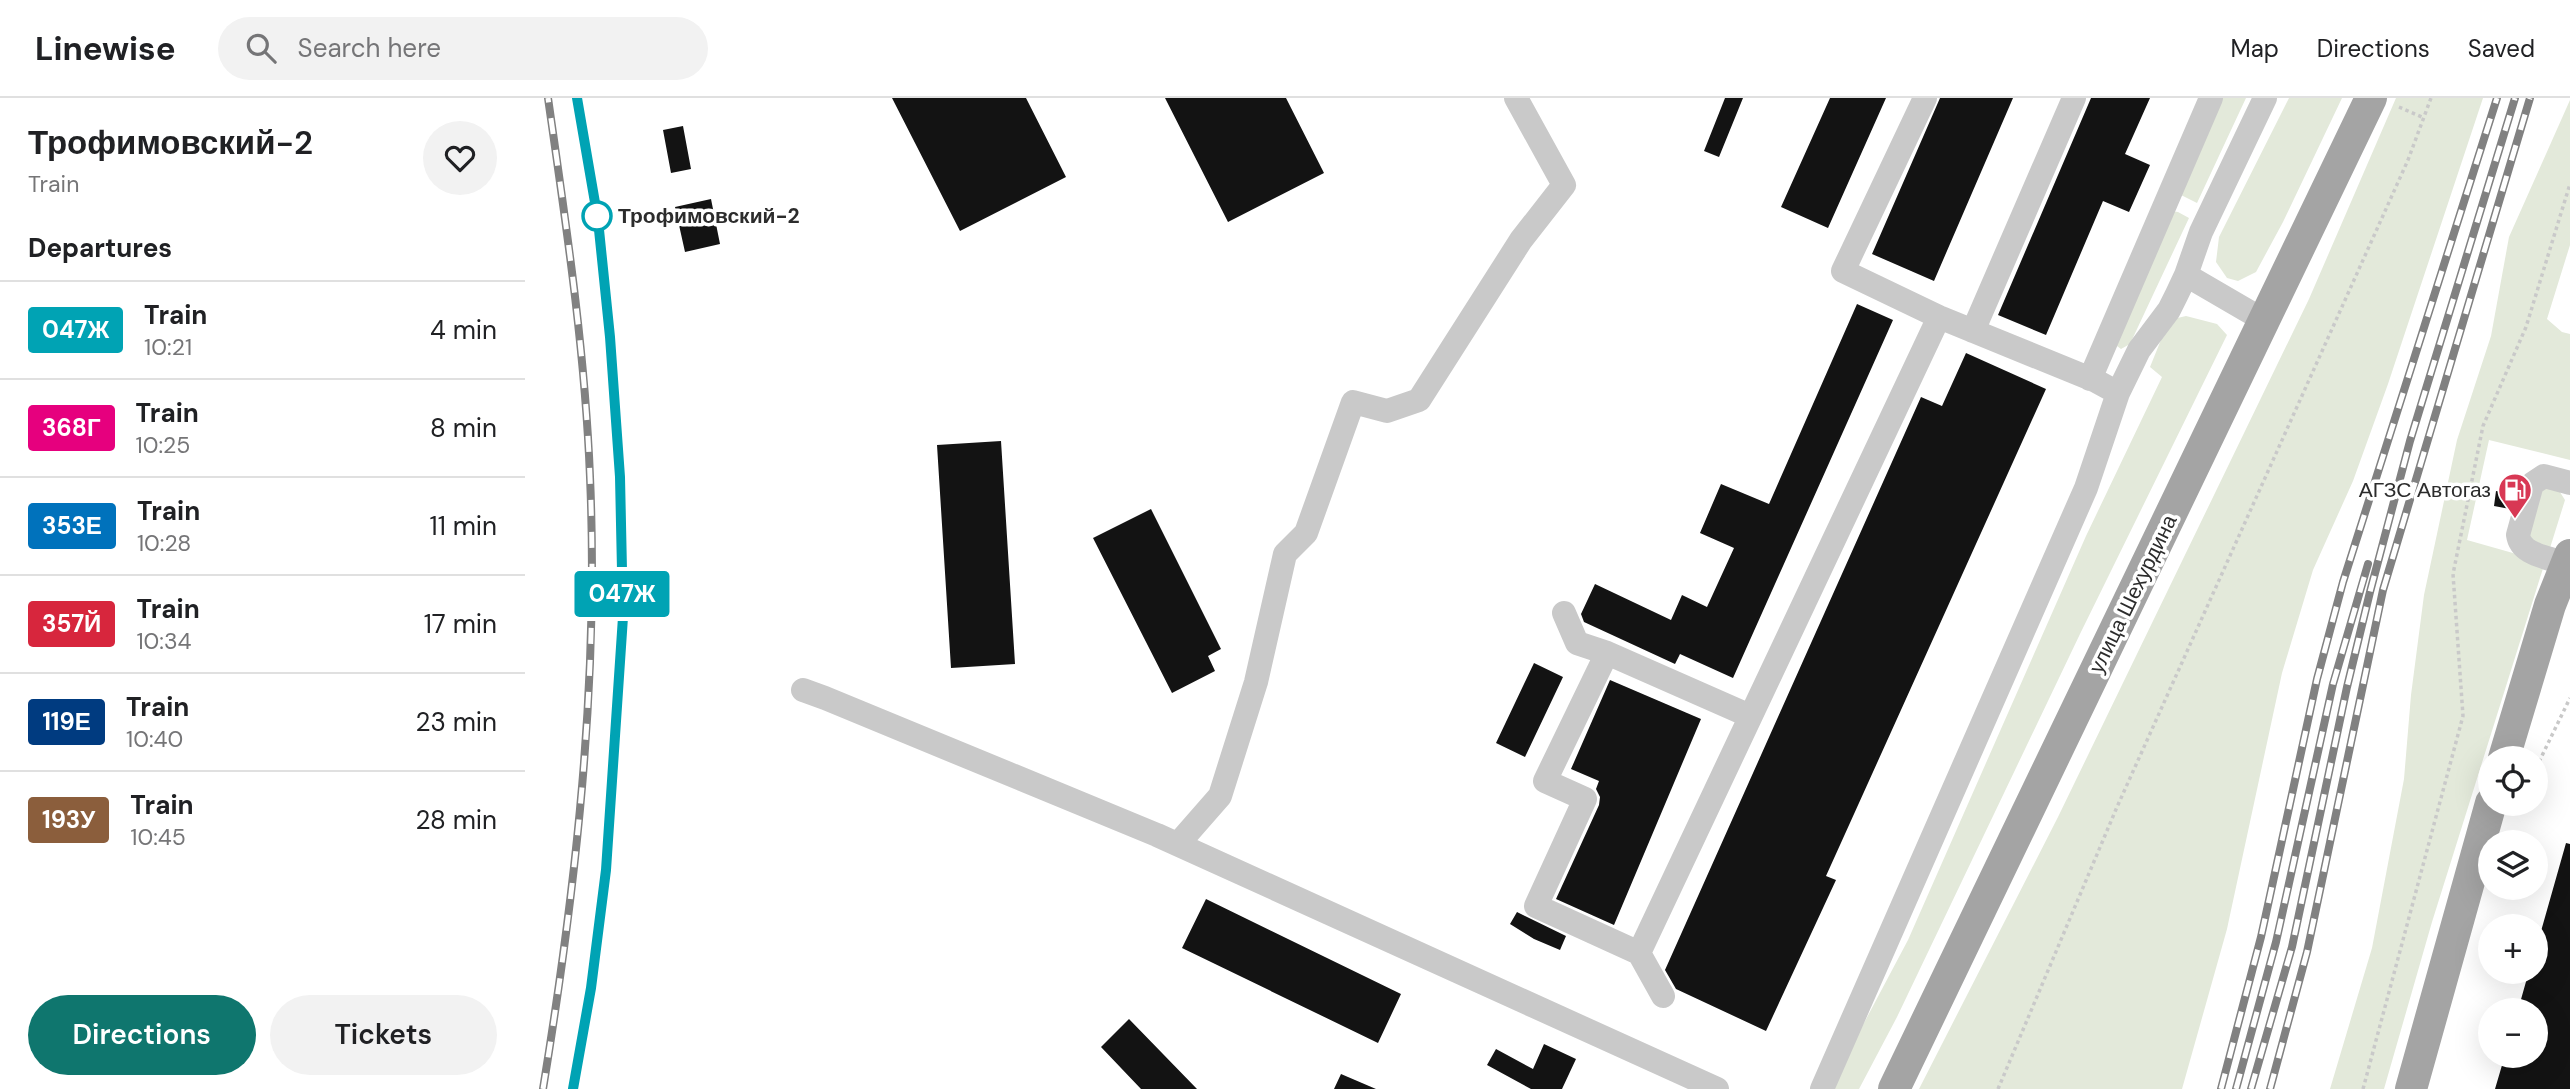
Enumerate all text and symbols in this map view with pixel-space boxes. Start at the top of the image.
search box [218,17,708,80]
text: Linewise [35,27,176,70]
icon: search [242,29,280,67]
text: Search here [298,31,441,65]
text: Map [2231,33,2279,64]
text: Directions [2317,33,2430,64]
text: Saved [2468,33,2535,64]
text: Трофимовский-2 [28,121,313,164]
button: heart [423,121,497,195]
text: Train [28,169,79,199]
marker: Трофимовский-2 [582,201,612,231]
place label: Трофимовский-2 [618,202,800,230]
text: Departures [28,231,172,265]
text: Train [144,298,207,332]
text: 4 min [430,313,497,347]
text: 047Ж [42,314,109,345]
text: 10:21 [144,332,192,362]
text: Train [136,396,199,430]
text: 8 min [430,411,497,445]
text: 368Г [42,412,101,443]
text: 10:25 [136,430,190,460]
fuel station icon: АГЗС Автогаз [2496,471,2534,520]
place label: АГЗС Автогаз [2359,476,2491,504]
text: Train [137,494,200,528]
text: 11 min [430,509,497,543]
text: 353Е [42,510,102,541]
street label: улица Шехурдина [2082,510,2184,678]
text: 10:28 [137,528,191,558]
line badge: 047Ж [573,571,671,617]
text: 047Ж [588,578,656,609]
text: Train [136,592,200,626]
text: 17 min [424,607,497,641]
text: 357Й [42,608,101,639]
text: 10:34 [136,626,191,656]
text: Train [126,690,189,724]
text: 23 min [415,705,497,739]
text: 119Е [42,706,91,737]
text: 10:40 [126,724,183,754]
map controls [2478,746,2548,1068]
button: locate [2478,746,2548,816]
text: Train [130,788,194,822]
text: 28 min [415,803,497,837]
text: 193У [42,804,95,835]
text: 10:45 [130,822,186,852]
button: layers [2478,830,2548,900]
button: + [2478,914,2548,984]
button: Directions [28,995,256,1075]
button: Tickets [270,995,497,1075]
button: − [2478,998,2548,1068]

